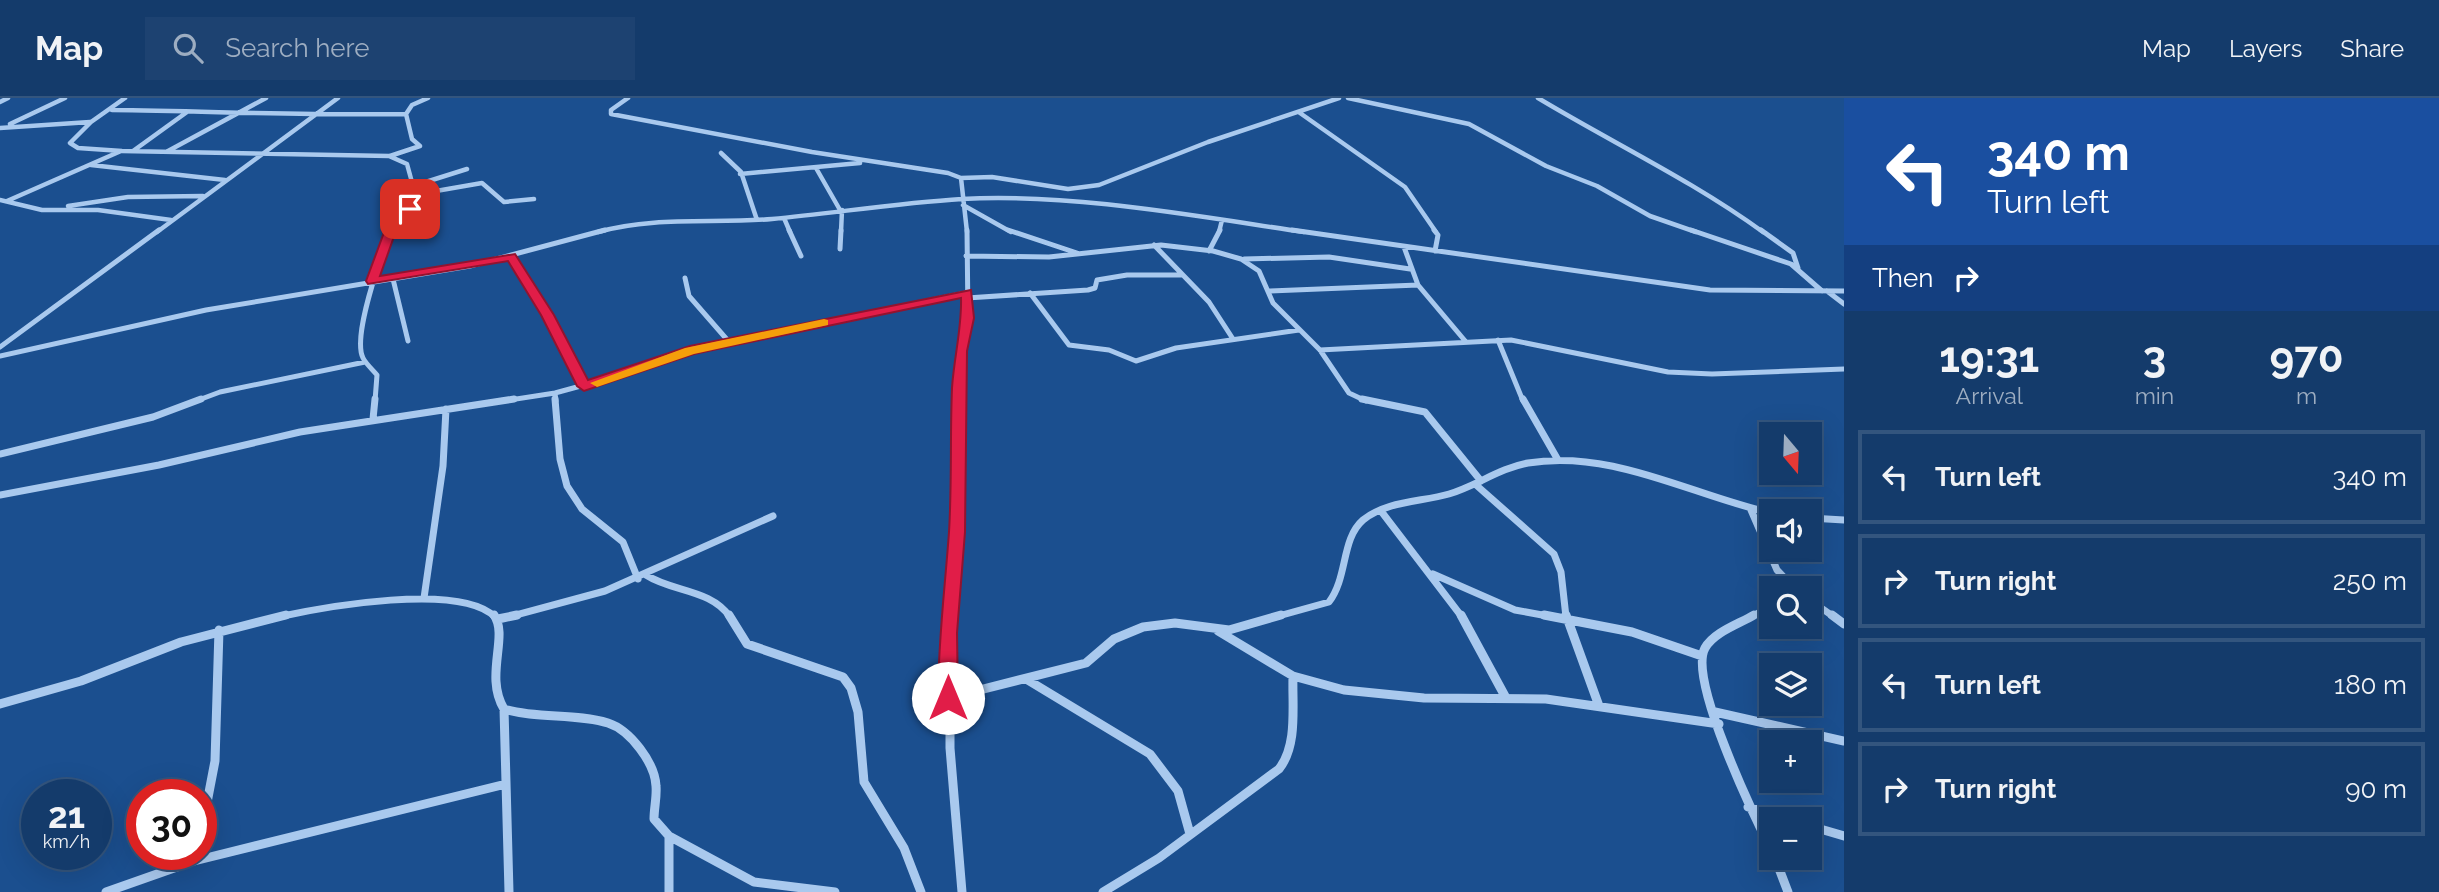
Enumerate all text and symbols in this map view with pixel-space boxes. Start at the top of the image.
search box [145,17,635,80]
text: Map [35,29,103,68]
icon: search [169,29,207,67]
text: Search here [225,33,370,63]
text: Map [2142,34,2191,63]
text: Layers [2229,34,2302,63]
text: Share [2340,34,2404,63]
text: 340 m [1987,124,2130,181]
icon: left [1872,126,1963,217]
pin [380,179,440,239]
text: Turn left [1987,183,2109,220]
icon: arrive [391,190,429,228]
icon: right [1947,259,1985,297]
text: Then [1872,263,1933,293]
text: 19:31 [1939,333,2039,382]
text: 3 [2143,333,2166,382]
text: 970 [2270,333,2344,382]
text: Arrival [1956,382,2023,409]
text: min [2135,382,2174,409]
text: m [2296,382,2317,409]
north arrow [1759,422,1822,485]
map controls [1759,422,1822,870]
icon: left [1876,458,1914,496]
text: Turn left [1935,462,2041,492]
text: 340 m [2332,462,2407,492]
button: sound [1759,499,1822,562]
icon: right [1876,562,1914,600]
text: Turn right [1935,566,2056,596]
text: 250 m [2333,566,2407,596]
button: search [1759,576,1822,639]
button: layers [1759,653,1822,716]
position arrow [911,661,985,735]
icon: left [1876,666,1914,704]
text: Turn left [1935,670,2041,700]
text: 180 m [2334,670,2407,700]
button: + [1759,730,1822,793]
icon: right [1876,770,1914,808]
text: Turn right [1935,774,2056,804]
text: 90 m [2345,774,2407,804]
speed limit sign: 30 [126,779,217,870]
text: 21 [48,795,85,836]
button: − [1759,807,1822,870]
text: km/h [43,831,90,852]

